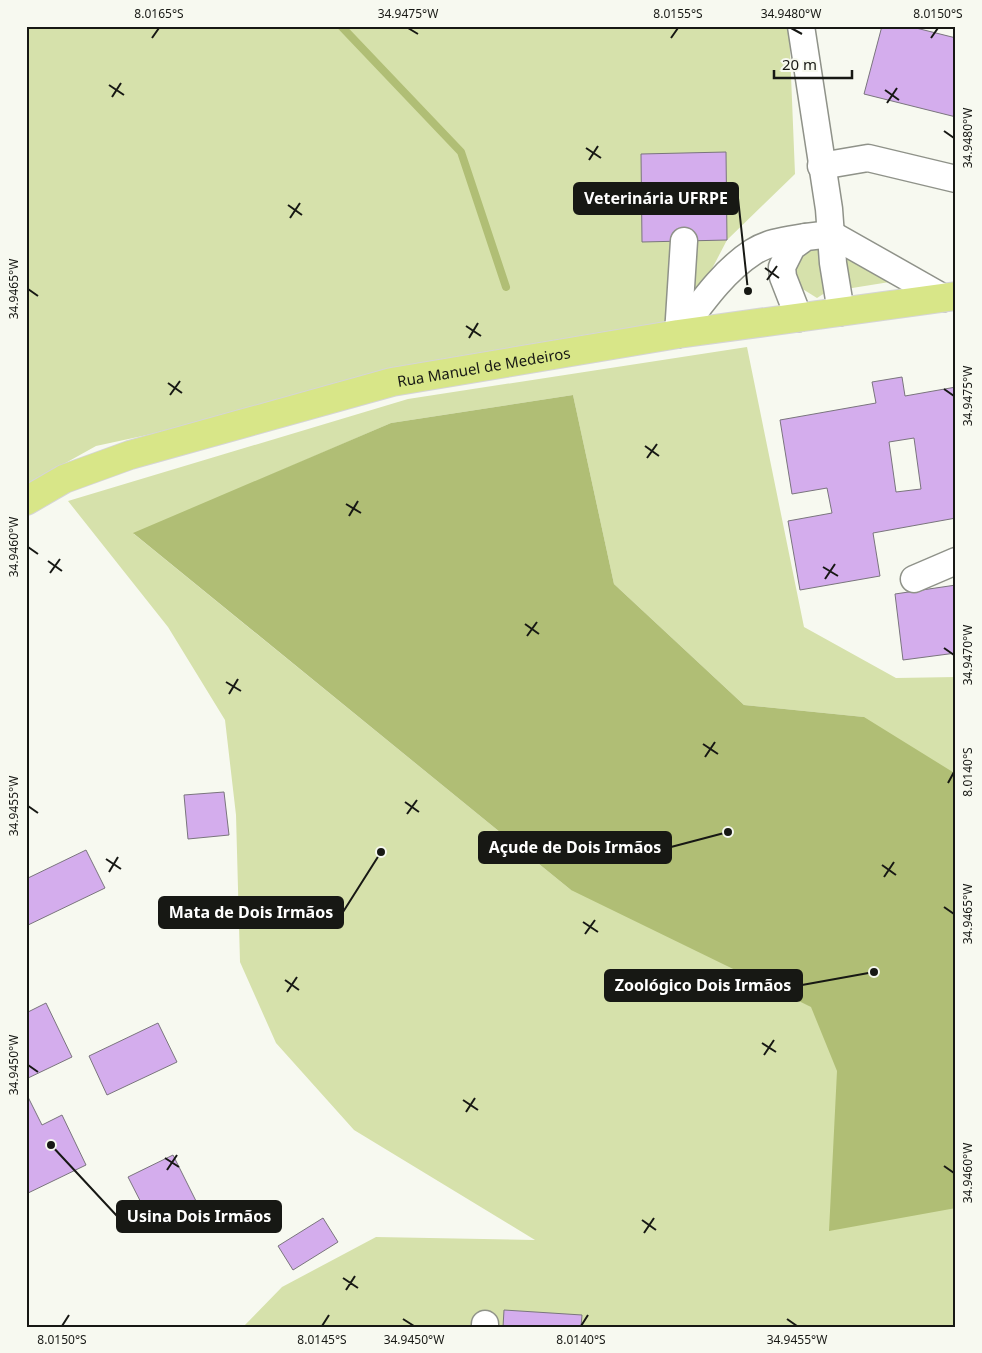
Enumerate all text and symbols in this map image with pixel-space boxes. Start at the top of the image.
text: 8.0165°S [134,5,184,22]
text: 34.9475°W [378,5,438,22]
text: 8.0155°S [653,5,703,22]
text: 34.9480°W [761,5,821,22]
text: 8.0150°S [913,5,963,22]
scale bar [774,48,852,80]
text: 20 m [782,54,817,74]
text: 34.9480°W [959,108,976,168]
callout: Veterinária UFRPE [574,183,738,214]
text: Veterinária UFRPE [584,187,728,209]
text: 34.9465°W [5,259,22,319]
street label: Rua Manuel de Medeiros [396,342,572,391]
text: 34.9475°W [959,366,976,426]
text: 34.9460°W [5,517,22,577]
text: 34.9470°W [959,625,976,685]
text: 8.0140°S [959,747,976,797]
text: 34.9455°W [5,776,22,836]
callout: Açude de Dois Irmãos [479,832,671,863]
text: Açude de Dois Irmãos [489,836,661,858]
text: 34.9465°W [959,884,976,944]
callout: Mata de Dois Irmãos [159,897,343,928]
text: Mata de Dois Irmãos [169,901,333,923]
callout: Zoológico Dois Irmãos [605,970,802,1001]
text: Zoológico Dois Irmãos [615,974,791,996]
text: 34.9450°W [5,1035,22,1095]
text: 34.9460°W [959,1143,976,1203]
callout: Usina Dois Irmãos [117,1201,281,1232]
text: Usina Dois Irmãos [127,1205,271,1227]
text: 8.0150°S [37,1331,87,1348]
text: 8.0145°S [297,1331,347,1348]
text: 34.9450°W [384,1331,444,1348]
text: 8.0140°S [556,1331,606,1348]
text: 34.9455°W [767,1331,827,1348]

